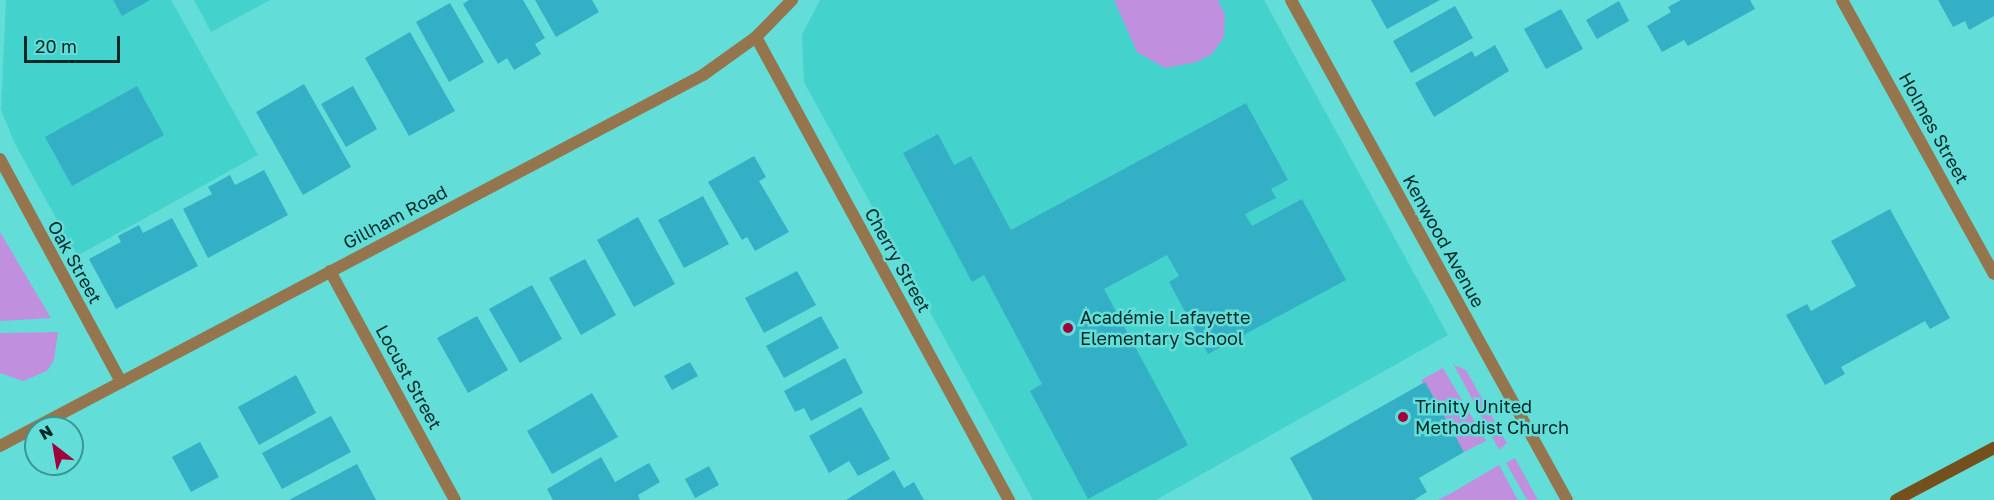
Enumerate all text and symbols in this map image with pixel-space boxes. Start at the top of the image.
scale bar [27,24,123,62]
text: 20 m [35,35,77,57]
street label: Holmes Street [1895,69,1973,187]
street label: Kenwood Avenue [1399,171,1489,311]
street label: Gillham Road [339,181,451,253]
street label: Cherry Street [860,204,936,316]
street label: Oak Street [43,217,107,307]
place label: Académie Lafayette Elementary School [1080,307,1251,350]
street label: Locust Street [371,321,447,433]
marker: Académie Lafayette Elementary School [1061,321,1075,335]
place label: Trinity United Methodist Church [1415,396,1569,438]
marker: Trinity United Methodist Church [1396,410,1410,424]
north arrow [24,416,84,476]
text: N [35,421,56,444]

